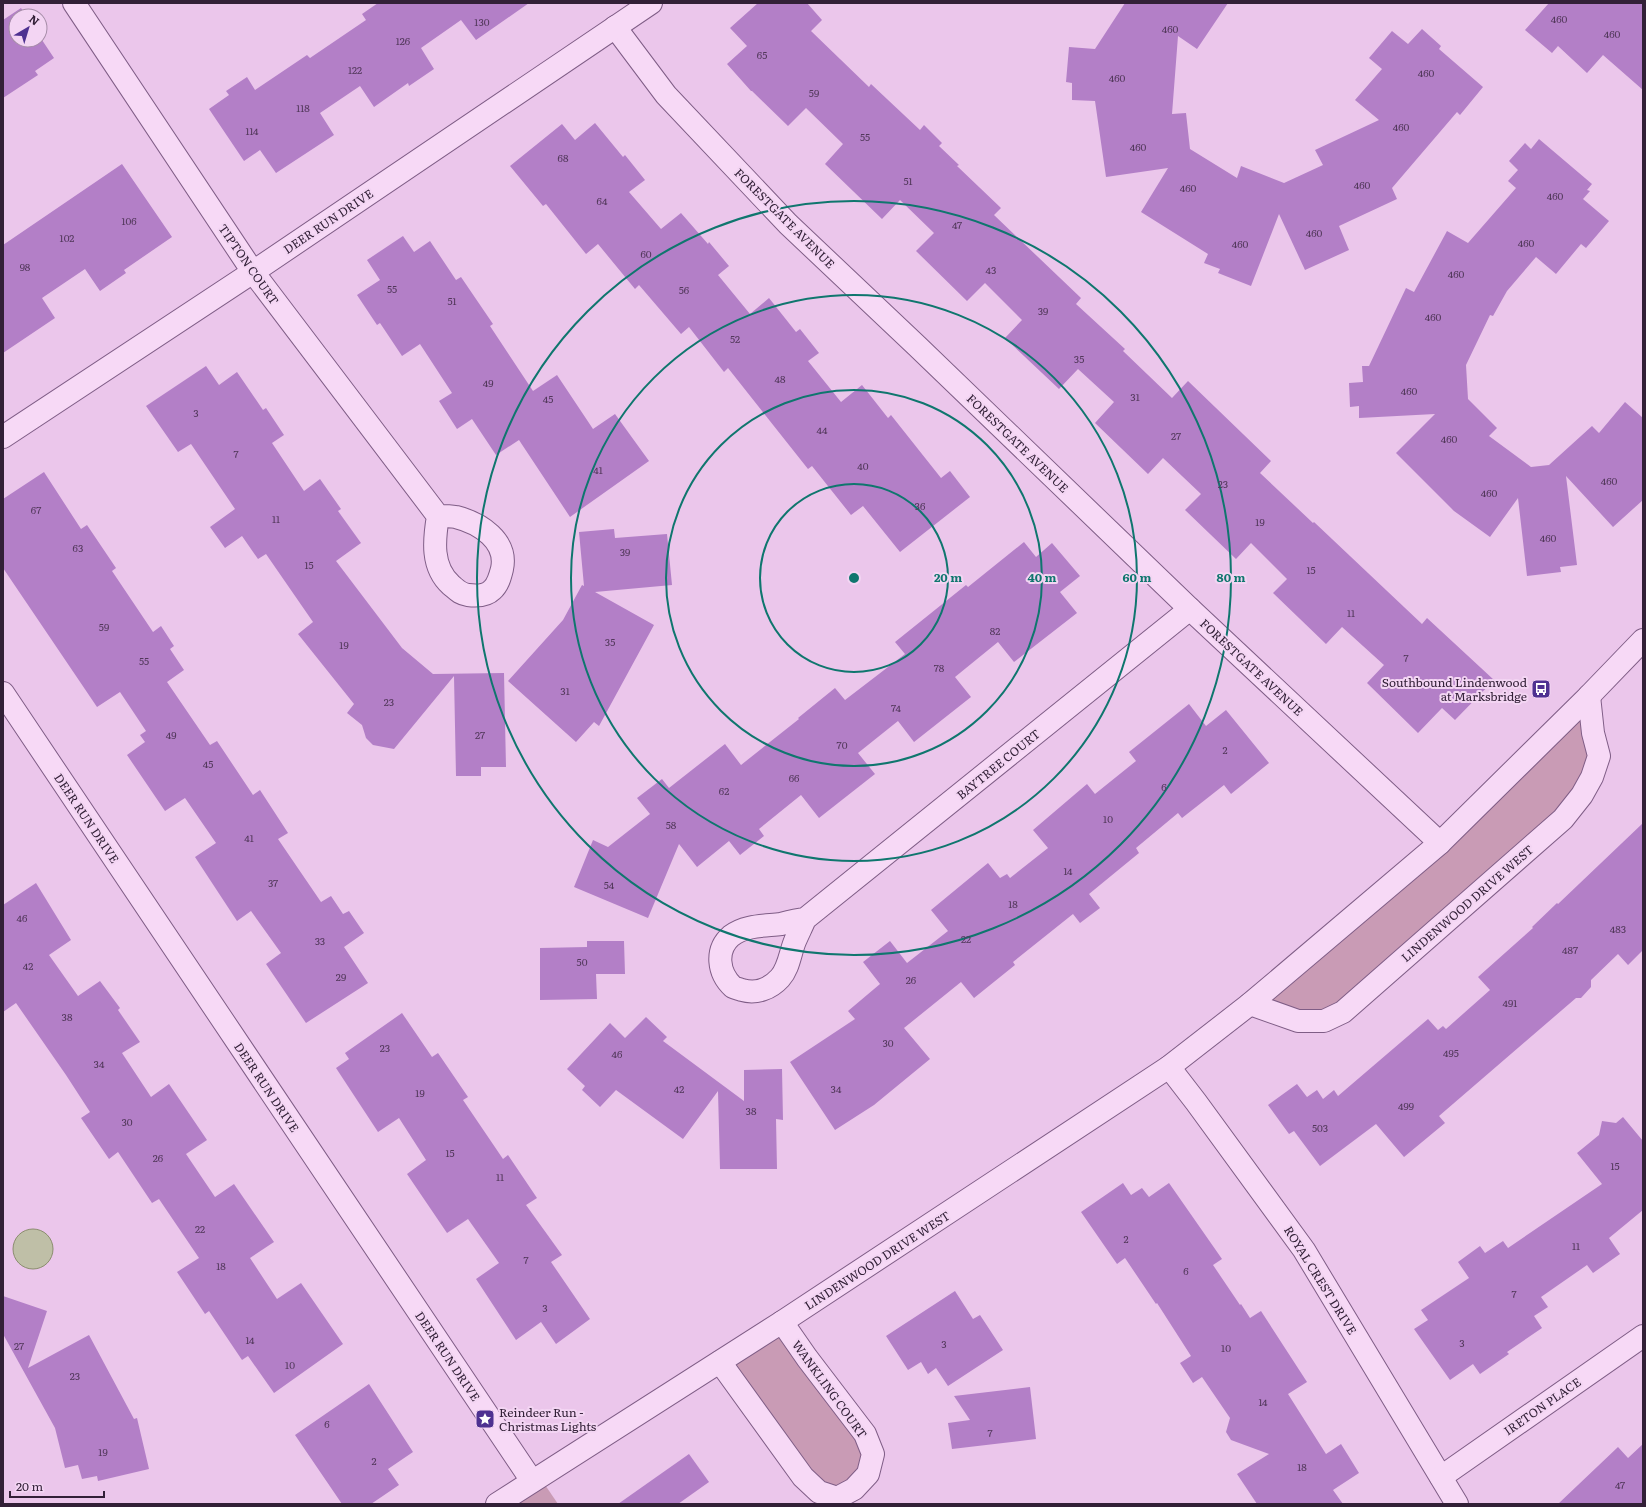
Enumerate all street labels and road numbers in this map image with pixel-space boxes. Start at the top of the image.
street label: FORESTGATE AVENUE [731,164,839,272]
street label: DEER RUN DRIVE [279,184,377,258]
street label: TIPTON COURT [214,220,284,308]
street label: FORESTGATE AVENUE [963,390,1073,497]
street label: FORESTGATE AVENUE [1196,614,1308,720]
street label: BAYTREE COURT [952,725,1044,803]
street label: DEER RUN DRIVE [50,769,124,867]
street label: LINDENWOOD DRIVE WEST [1397,840,1537,966]
street label: DEER RUN DRIVE [230,1038,304,1136]
street label: LINDENWOOD DRIVE WEST [801,1206,953,1314]
street label: ROYAL CREST DRIVE [1280,1222,1362,1338]
street label: DEER RUN DRIVE [411,1307,485,1405]
street label: WANKLING COURT [788,1336,872,1442]
street label: IRETON PLACE [1500,1372,1585,1439]

